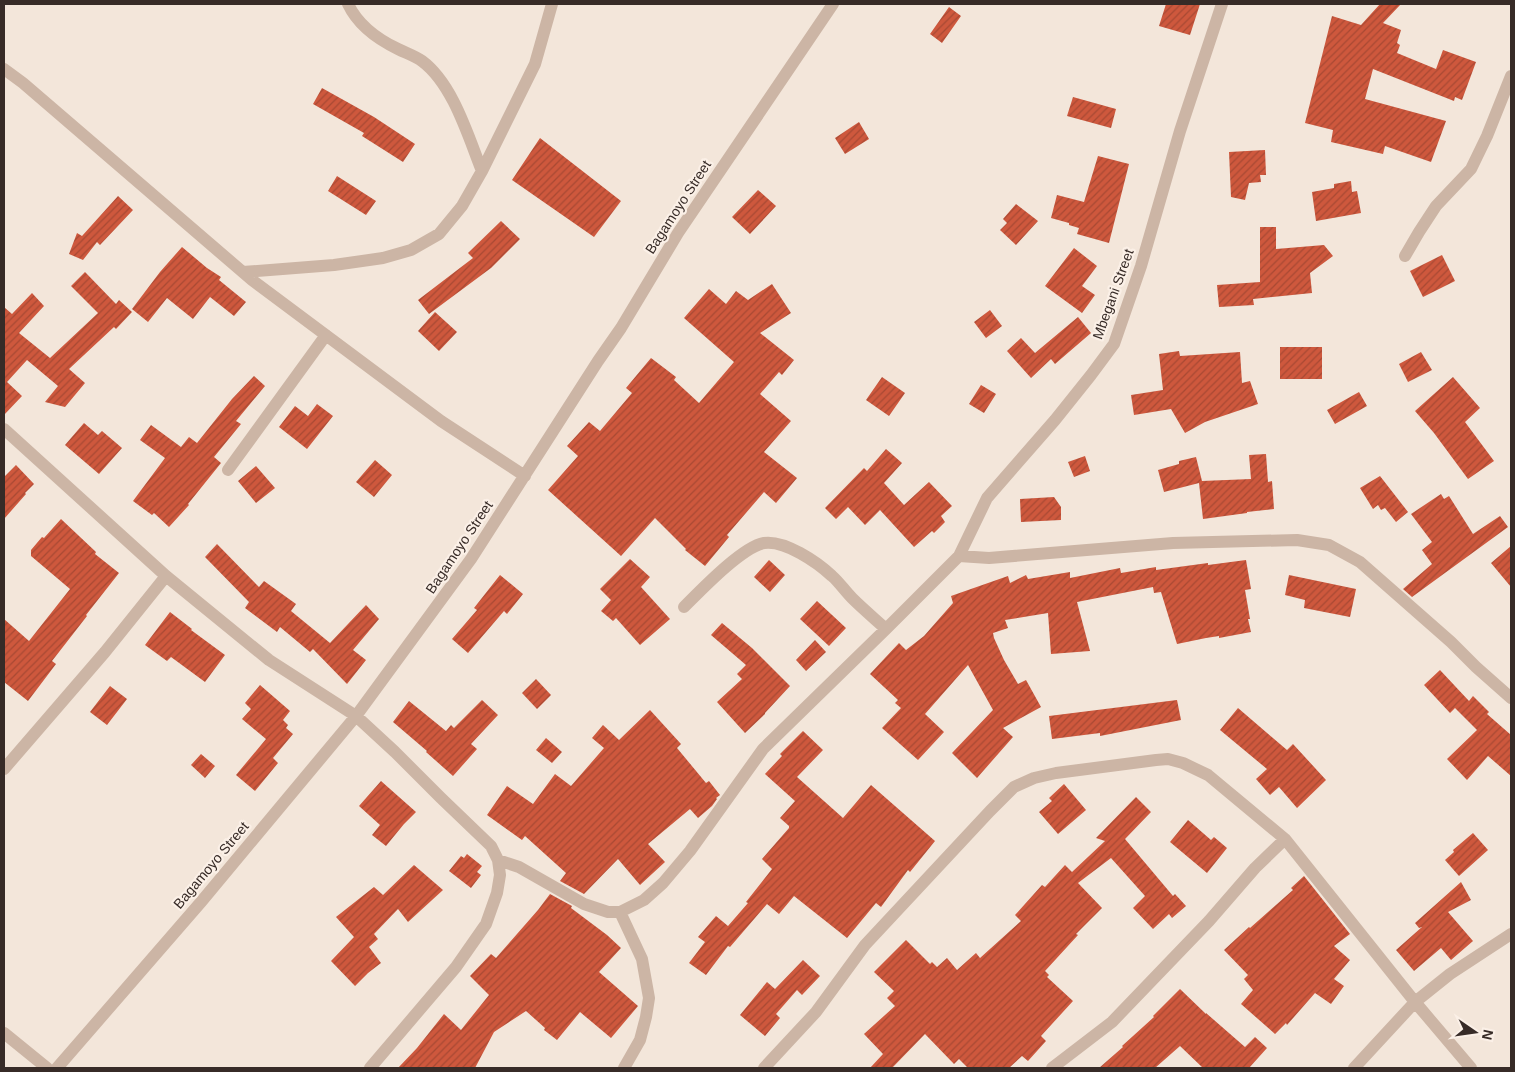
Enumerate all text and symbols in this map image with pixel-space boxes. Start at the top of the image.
street label: Bagamoyo Street [642,157,714,257]
street label: Mbegani Street [1089,247,1137,341]
street label: Bagamoyo Street [422,498,496,596]
street label: Bagamoyo Street [170,818,252,912]
north arrow [1450,1007,1500,1057]
text: N [1479,1028,1497,1042]

